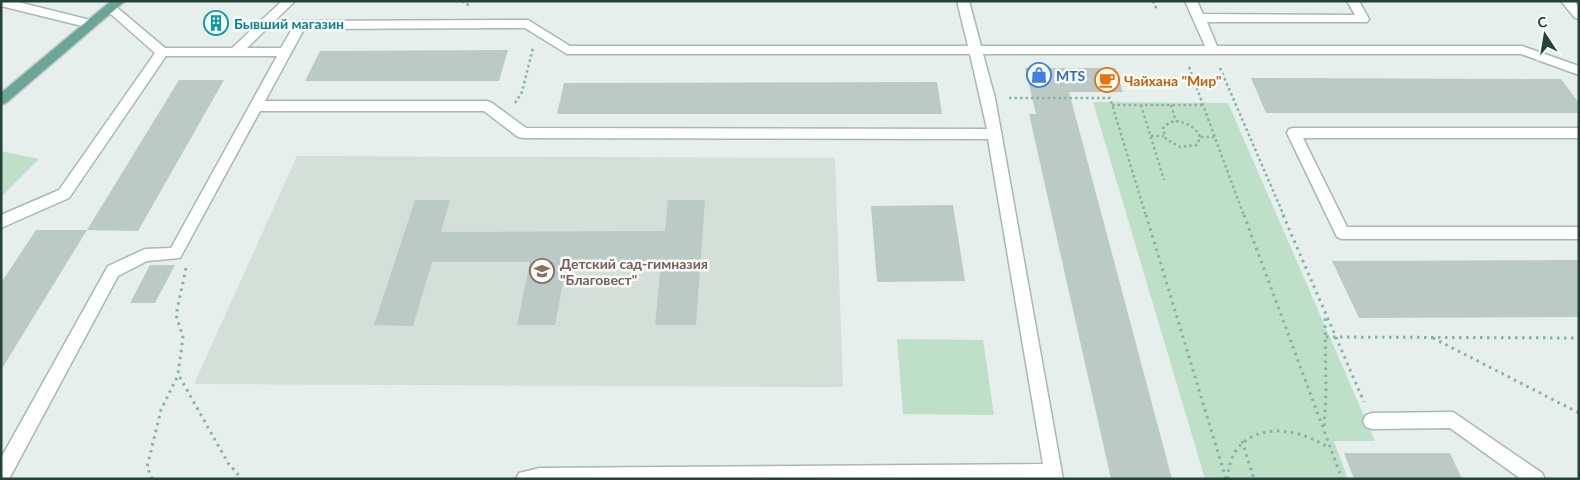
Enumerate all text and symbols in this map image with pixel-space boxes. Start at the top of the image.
building icon: Бывший магазин [203,10,229,36]
north arrow [1520,10,1570,60]
text: С [1536,12,1549,31]
place label: Бывший магазин [234,15,344,32]
shop icon: MTS [1026,62,1052,88]
place label: MTS [1056,67,1086,84]
cafe icon: Чайхана "Мир" [1094,67,1120,93]
place label: Чайхана "Мир" [1124,72,1222,89]
place label: Детский сад-гимназия "Благовест" [560,255,708,288]
school or university icon: Детский сад-гимназия "Благовест" [529,258,555,284]

